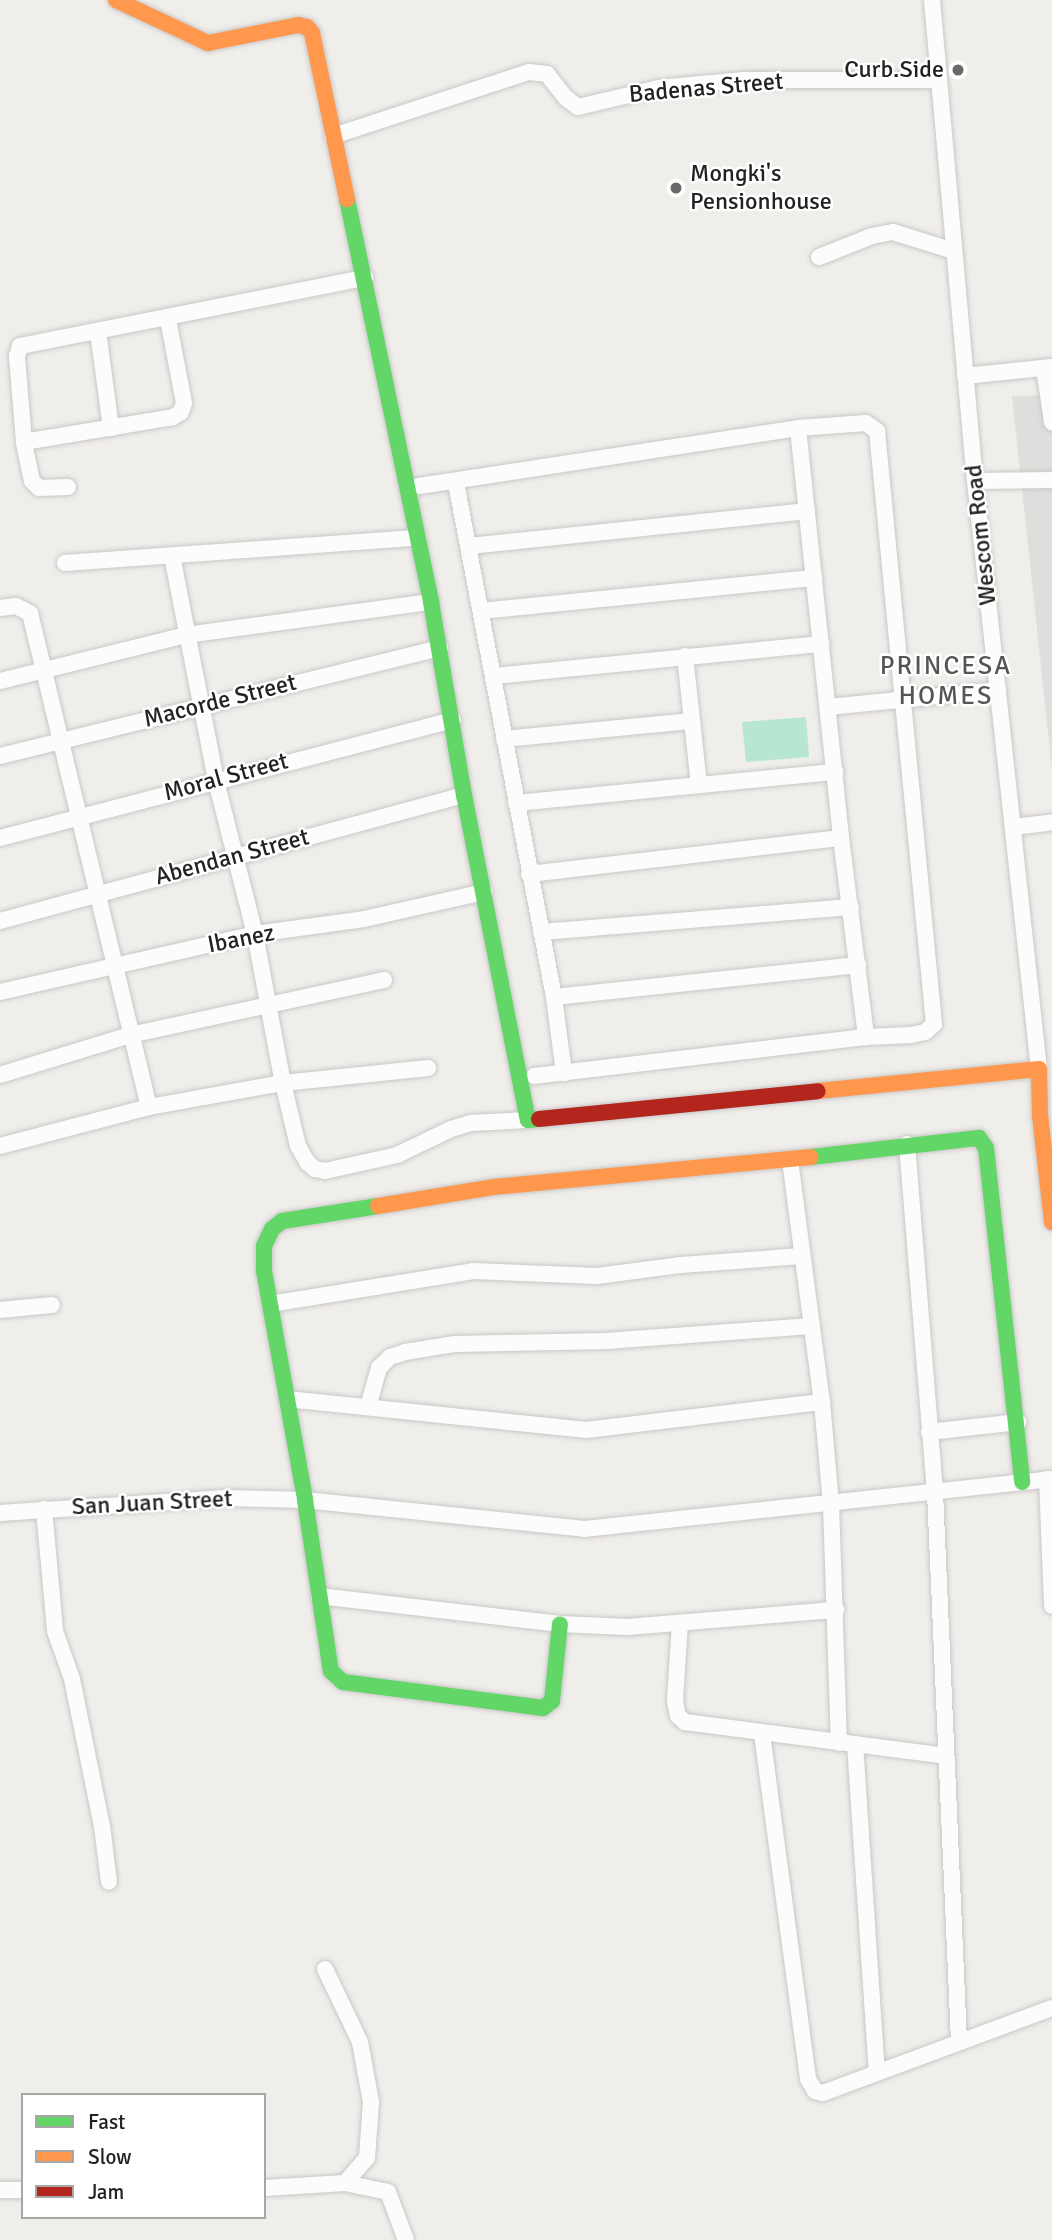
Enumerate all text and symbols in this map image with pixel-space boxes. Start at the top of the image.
place label: Curb.Side [844,56,944,84]
marker: Curb.Side [950,62,966,78]
street label: Badenas Street [628,67,784,109]
place label: Mongki's Pensionhouse [690,160,832,216]
marker: Mongki's Pensionhouse [668,180,684,196]
street label: Wescom Road [959,463,1003,607]
district label: PRINCESA HOMES [881,651,1011,712]
street label: Macorde Street [141,668,299,734]
street label: Moral Street [161,747,291,807]
street label: Abendan Street [152,823,312,891]
street label: Ibanez [205,918,277,960]
street label: San Juan Street [71,1484,233,1522]
legend [21,2093,266,2219]
text: Fast [88,2109,125,2135]
text: Slow [88,2144,132,2170]
text: Jam [88,2179,124,2205]

